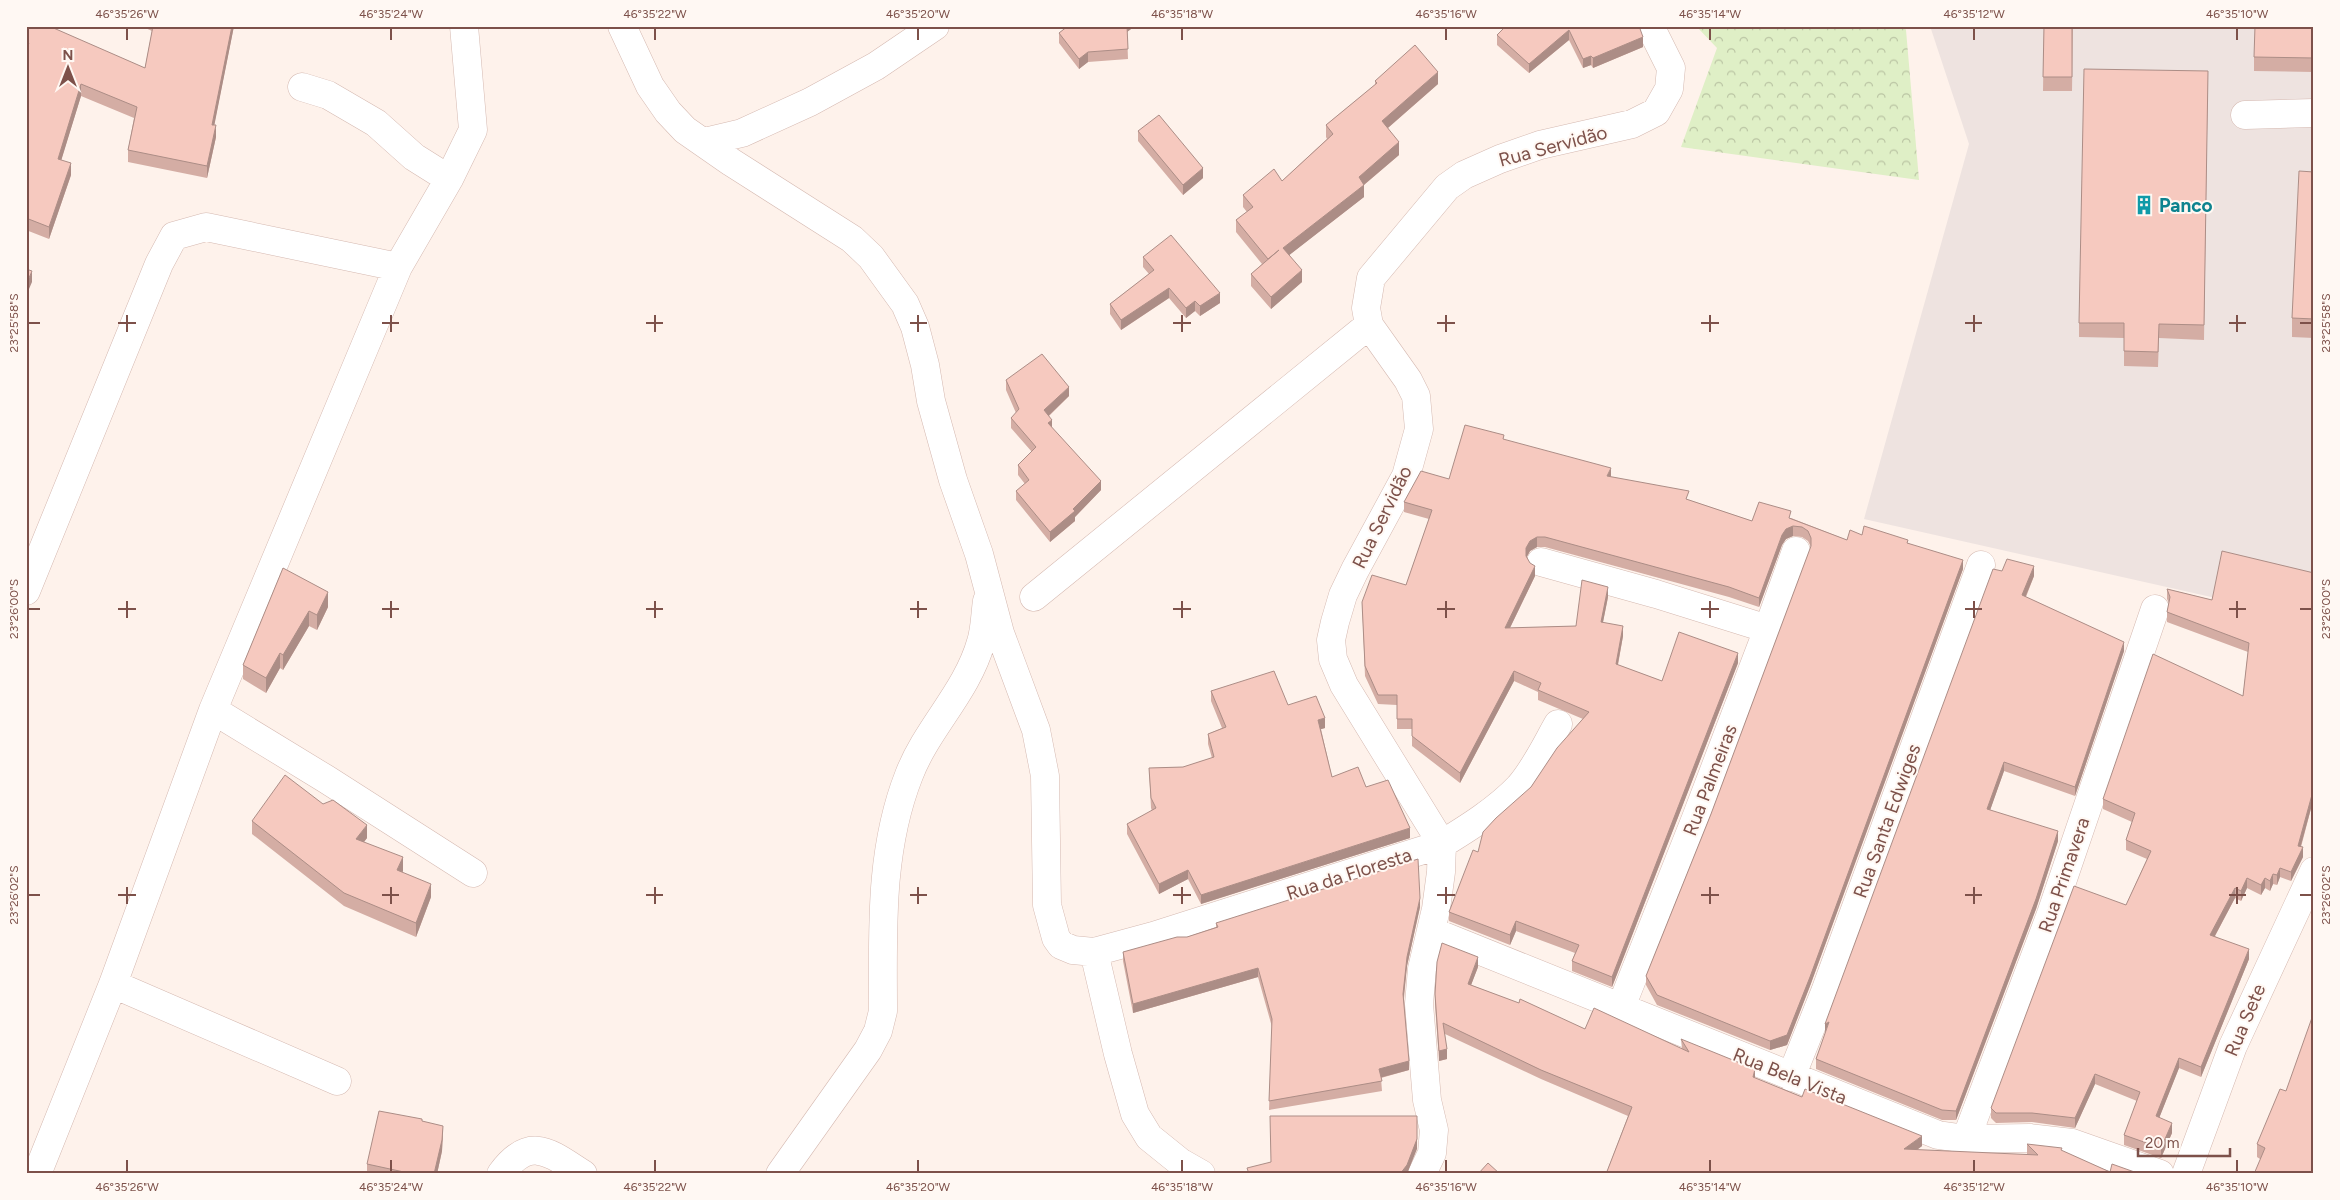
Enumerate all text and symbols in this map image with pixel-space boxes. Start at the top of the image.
text: 46°35'26"W [95,7,159,21]
text: 46°35'24"W [359,7,423,21]
text: 46°35'22"W [623,7,687,21]
text: 46°35'20"W [886,7,951,21]
text: 46°35'18"W [1151,7,1214,21]
text: 46°35'16"W [1415,7,1477,21]
text: 46°35'14"W [1679,7,1742,21]
text: 46°35'12"W [1943,7,2005,21]
text: 46°35'10"W [2206,7,2269,21]
north arrow [42,42,92,92]
text: N [63,47,73,64]
street label: Rua Servidão [1496,120,1610,172]
building icon: Panco [2133,194,2155,216]
place label: Panco [2159,194,2213,217]
text: 23°25'58"S [7,293,21,353]
text: 23°25'58"S [2319,293,2333,353]
street label: Rua Servidão [1347,462,1417,572]
text: 23°26'00"S [7,579,21,639]
text: 23°26'00"S [2319,579,2333,639]
street label: Rua Palmeiras [1678,721,1742,839]
street label: Rua Santa Edwiges [1848,741,1926,901]
street label: Rua Primavera [2034,814,2094,936]
street label: Rua da Floresta [1283,843,1415,905]
text: 23°26'02"S [7,865,21,925]
text: 23°26'02"S [2319,865,2333,925]
street label: Rua Sete [2219,980,2271,1060]
street label: Rua Bela Vista [1730,1043,1850,1109]
scale bar [2138,1125,2230,1157]
text: 20 m [2145,1134,2179,1152]
text: 46°35'26"W [95,1180,159,1194]
text: 46°35'24"W [359,1180,423,1194]
text: 46°35'22"W [623,1180,687,1194]
text: 46°35'20"W [886,1180,951,1194]
text: 46°35'18"W [1151,1180,1214,1194]
text: 46°35'16"W [1415,1180,1477,1194]
text: 46°35'14"W [1679,1180,1742,1194]
text: 46°35'12"W [1943,1180,2005,1194]
text: 46°35'10"W [2206,1180,2269,1194]

